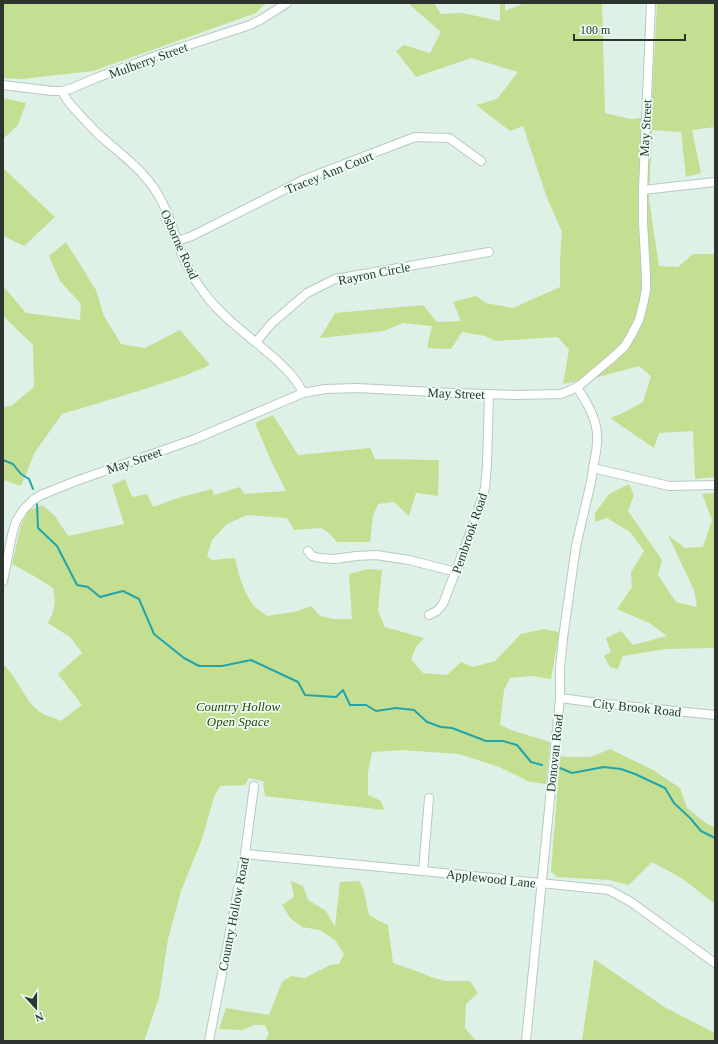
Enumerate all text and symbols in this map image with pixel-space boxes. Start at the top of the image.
scale bar [574,16,685,42]
text: 100 m [580,23,611,37]
street label: Mulberry Street [107,39,190,82]
street label: May Street [637,99,655,157]
street label: Tracey Ann Court [283,148,376,197]
street label: Osborne Road [157,207,202,282]
street label: Rayron Circle [337,259,412,288]
street label: May Street [427,385,485,402]
street label: May Street [105,444,164,477]
street label: Pembrook Road [449,490,490,575]
street label: City Brook Road [592,695,682,720]
park label: Country Hollow Open Space [196,699,280,729]
street label: Donovan Road [543,713,566,793]
street label: Country Hollow Road [215,855,252,972]
street label: Applewood Lane [445,866,537,891]
north arrow [16,988,56,1028]
text: N [34,1010,45,1024]

